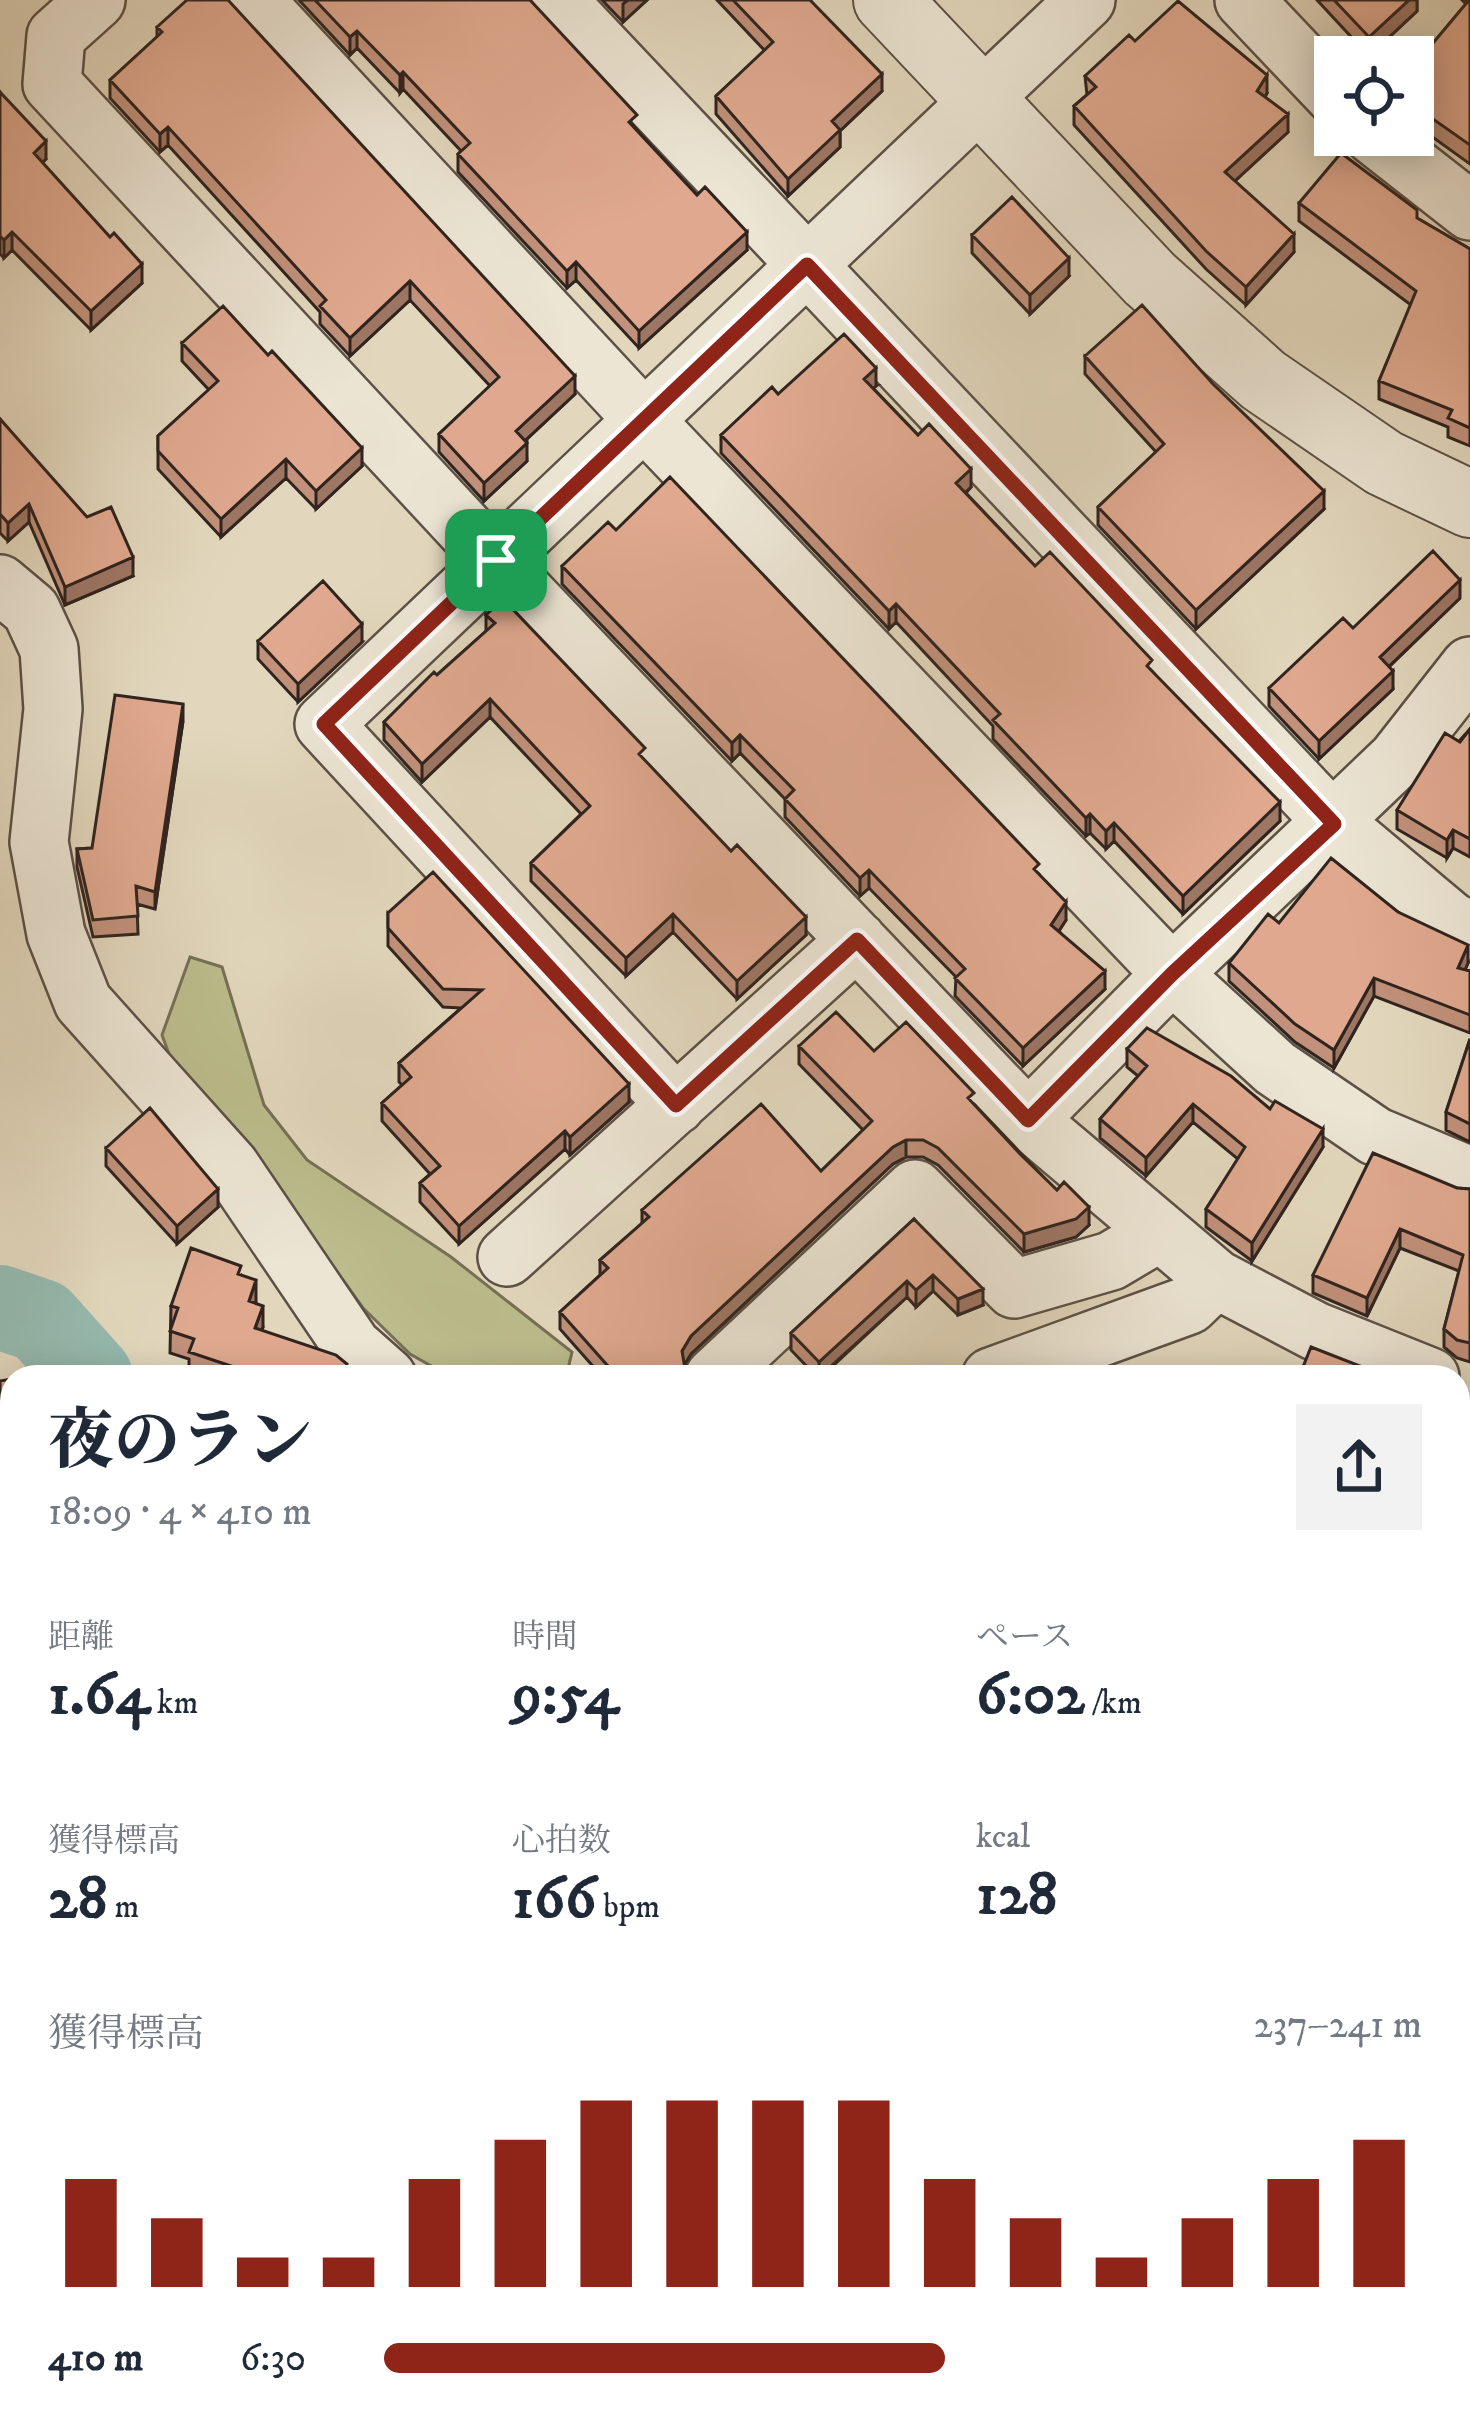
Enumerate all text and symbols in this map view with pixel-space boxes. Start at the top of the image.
map controls [1314,36,1434,156]
button: locate [1314,36,1434,156]
pin [445,509,547,611]
icon: arrive [463,527,529,593]
text: 夜のラン [48,1402,312,1484]
button: share [1296,1404,1422,1530]
text: 18:09 · 4 × 410 m [48,1488,312,1537]
text: 距離 [48,1617,114,1658]
text: 時間 [512,1617,578,1658]
text: ペース [976,1617,1073,1658]
text: 1.64 [48,1658,150,1733]
text: 9:54 [512,1658,619,1733]
text: 6:02 [976,1658,1085,1733]
text: km [150,1683,198,1724]
text: /km [1085,1683,1142,1724]
text: kcal [976,1817,1030,1858]
text: 獲得標高 [48,1821,180,1862]
text: 心拍数 [512,1821,611,1862]
text: 128 [976,1858,1058,1933]
text: 28 [48,1862,108,1937]
text: 166 [512,1862,596,1937]
text: m [108,1887,139,1928]
text: bpm [596,1887,660,1928]
text: 237–241 m [1254,2001,1422,2050]
text: 獲得標高 [48,2010,204,2059]
text: 410 m [48,2334,143,2383]
text: 6:30 [240,2334,306,2383]

